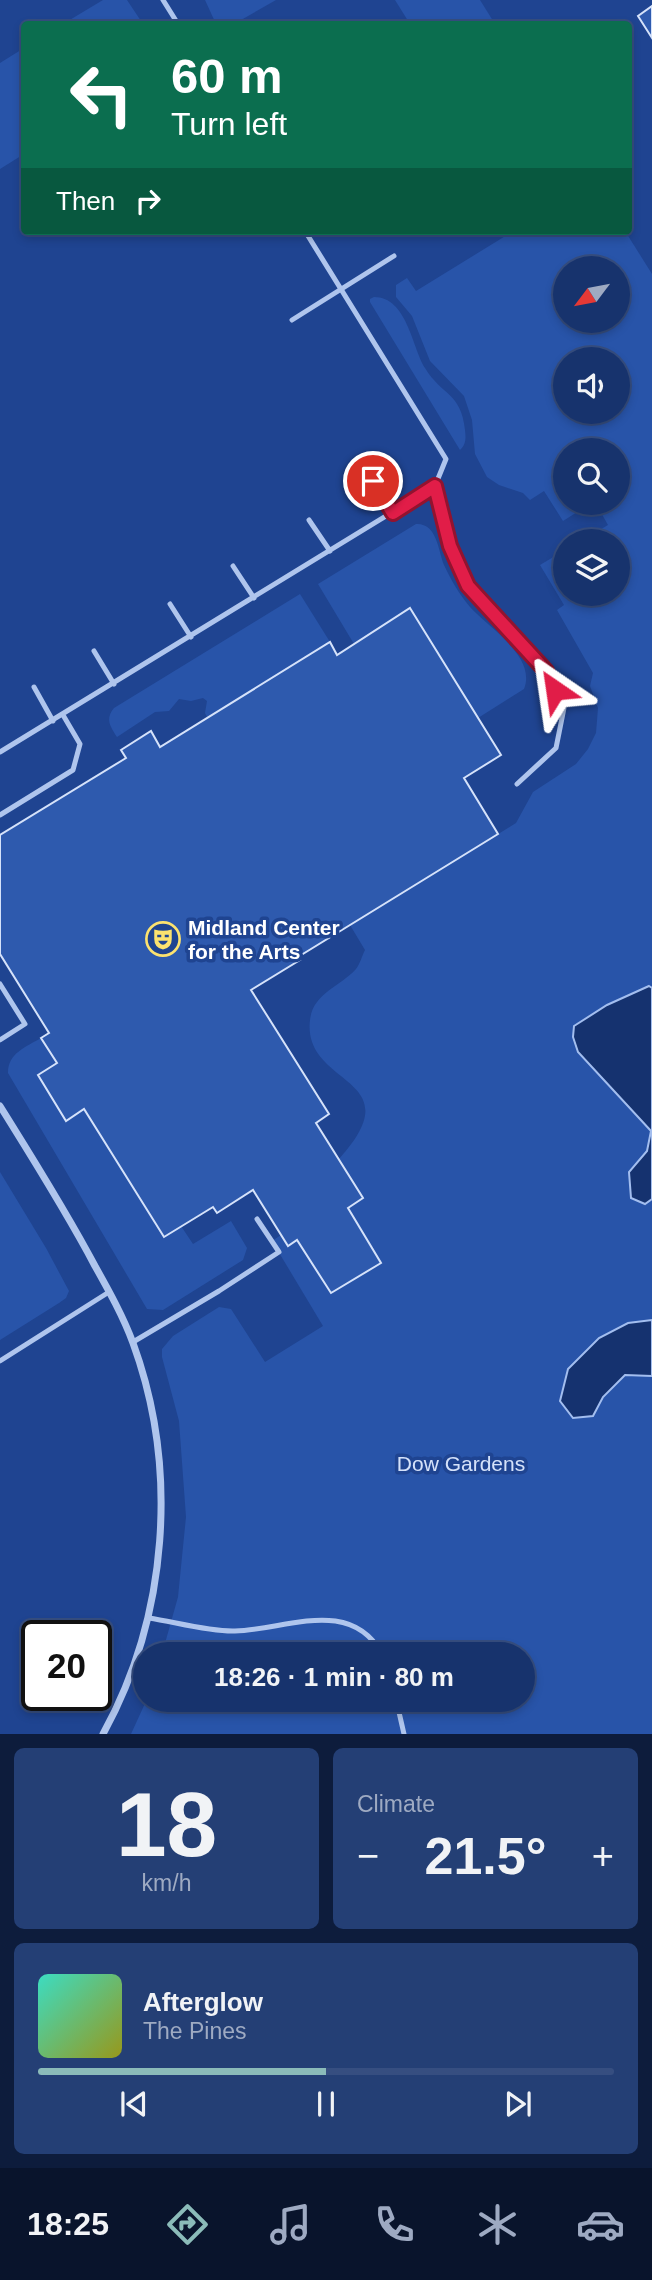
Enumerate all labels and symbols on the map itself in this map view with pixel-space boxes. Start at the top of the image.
north arrow [553,256,630,332]
pin [343,451,403,511]
position arrow [518,653,592,727]
place label: Midland Center for the Arts [188,916,340,963]
theatre icon: Midland Center for the Arts [144,920,182,958]
park label: Dow Gardens [397,1452,525,1475]
speed limit sign: 20 [21,1620,112,1711]

